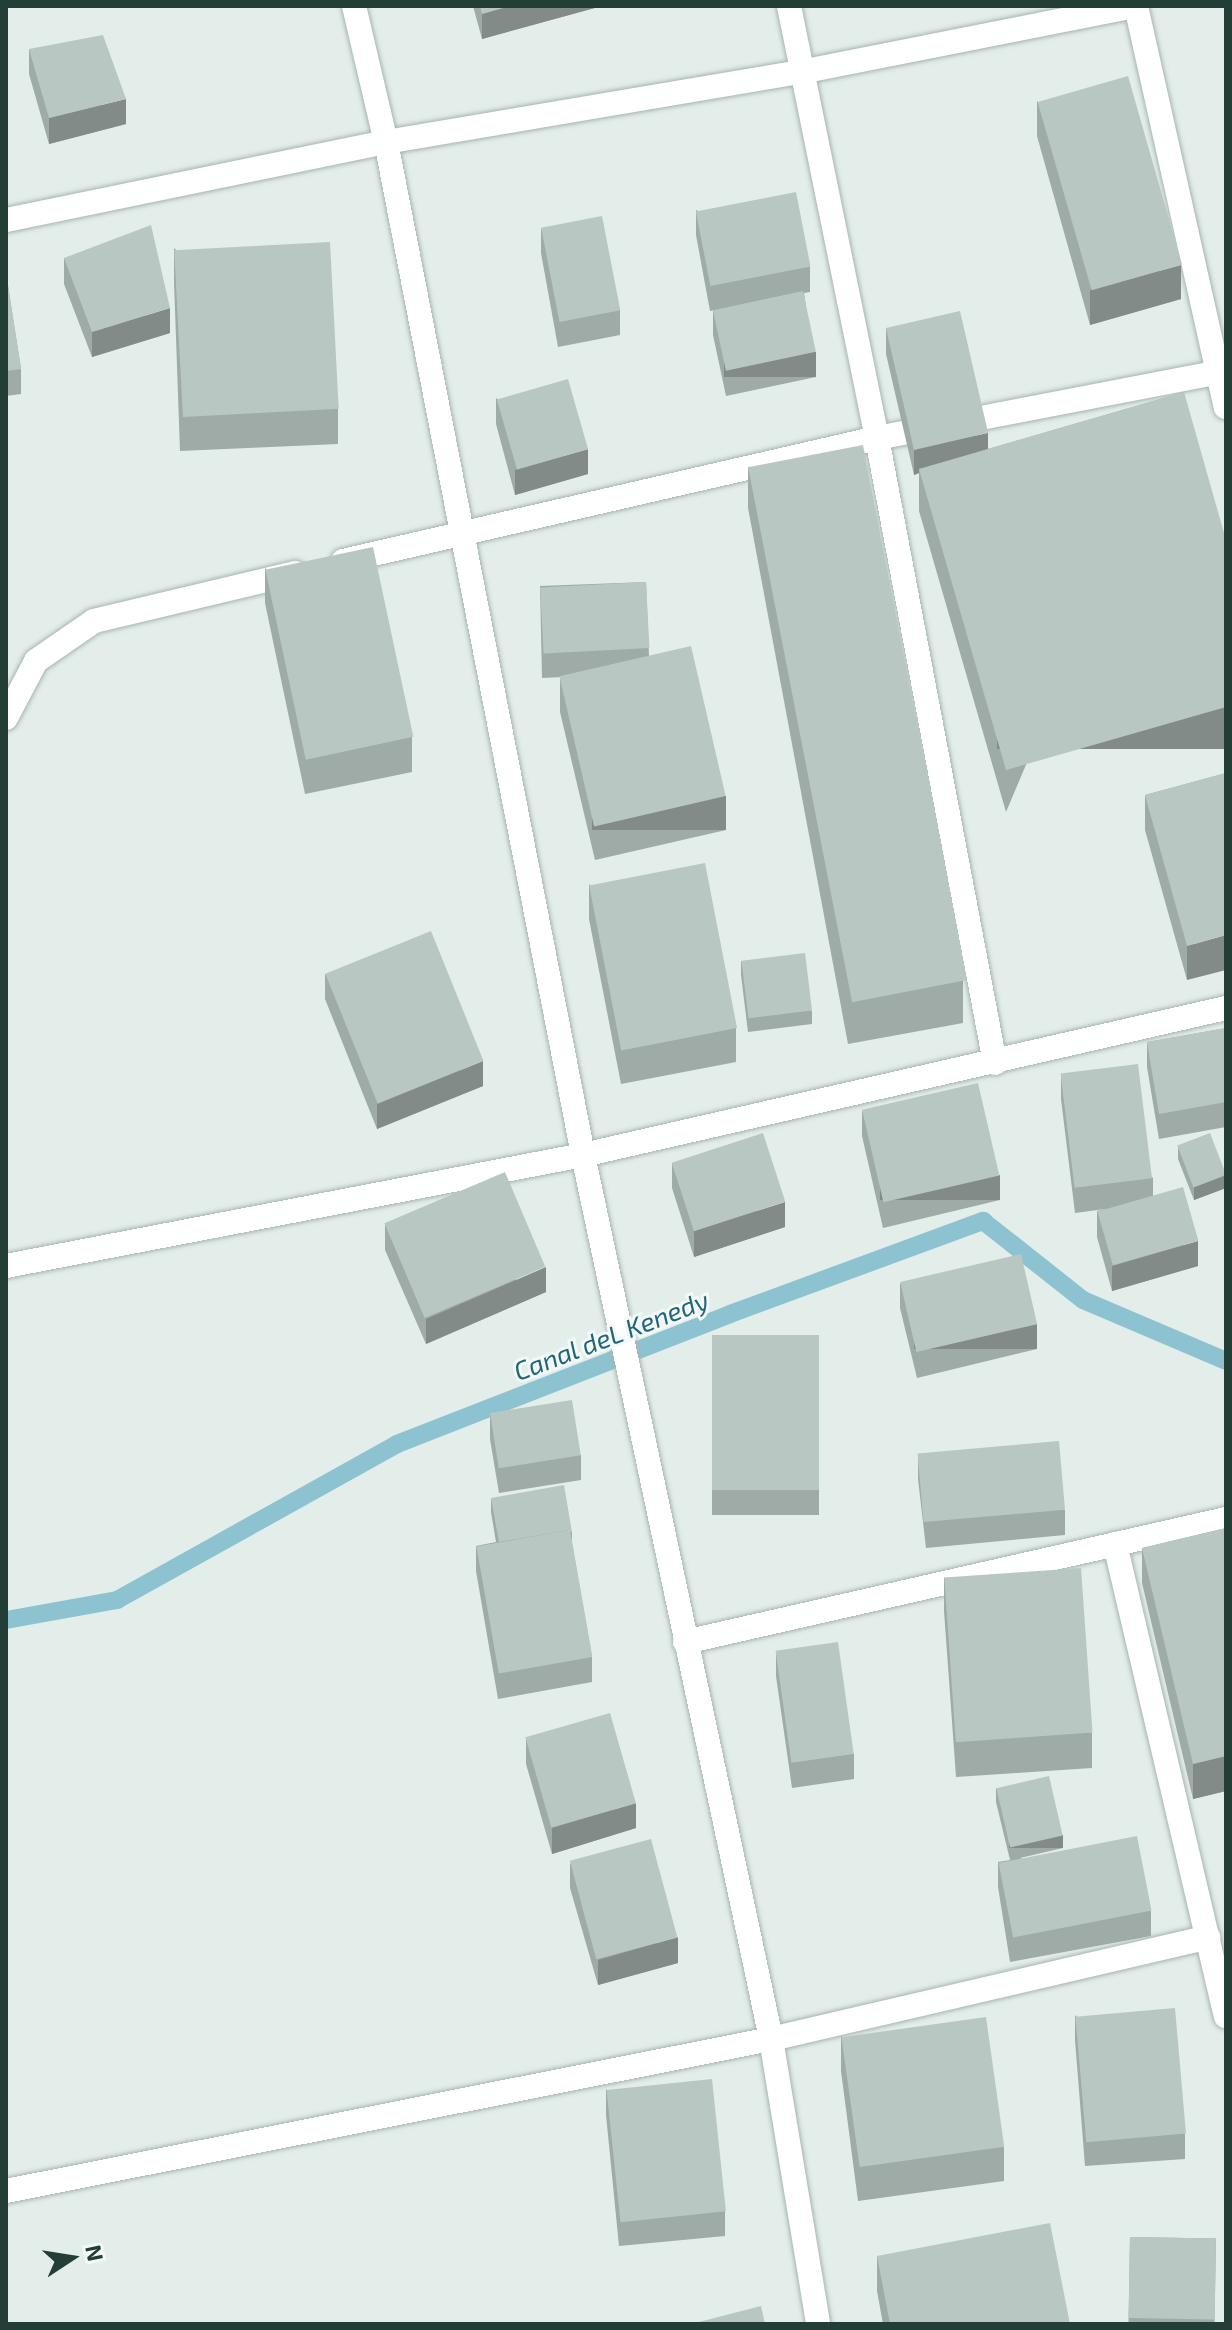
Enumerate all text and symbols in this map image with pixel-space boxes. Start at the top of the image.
water label: Canal deL Kenedy [509,1283,713,1387]
north arrow [32,2218,112,2298]
text: N [81,2243,110,2263]

